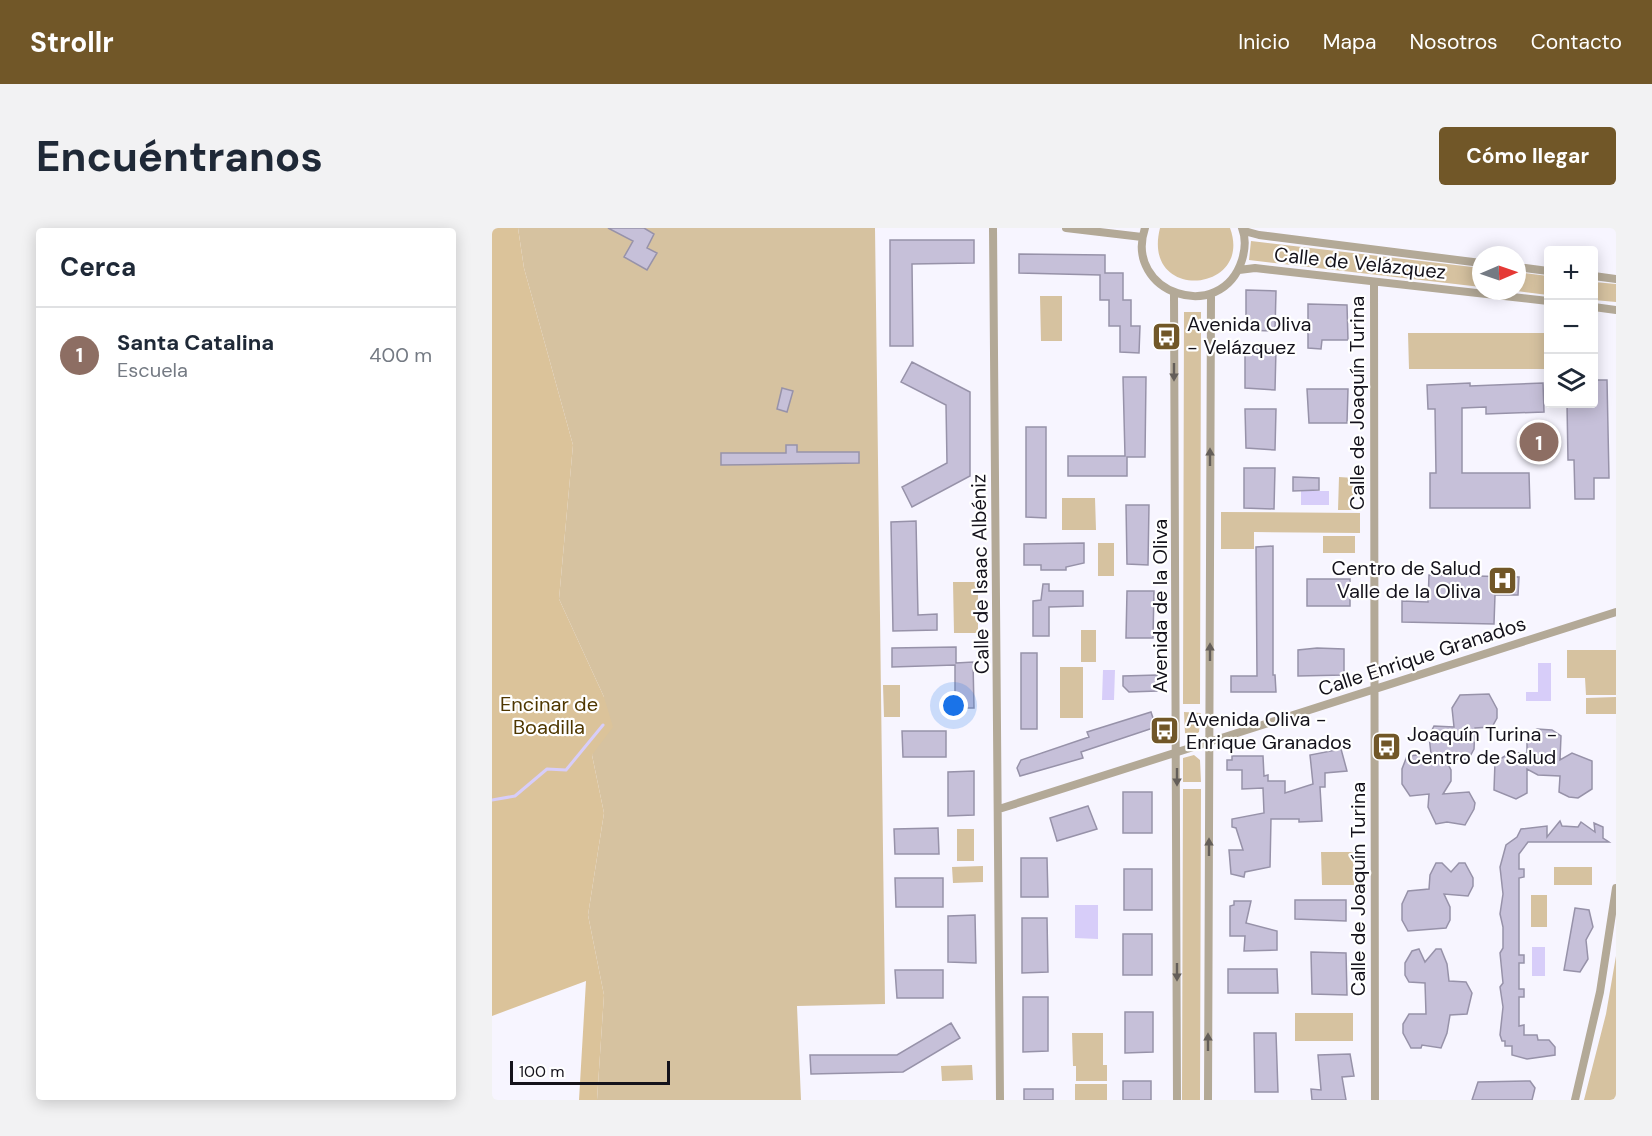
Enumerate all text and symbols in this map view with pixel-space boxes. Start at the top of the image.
text: Strollr [30,24,114,61]
text: Inicio [1238,28,1290,56]
text: Mapa [1323,28,1377,56]
text: Nosotros [1410,28,1498,56]
text: Contacto [1531,28,1622,56]
button: Cómo llegar [1439,127,1616,185]
text: Encuéntranos [36,129,323,184]
street label: Calle de Velázquez [1273,241,1447,285]
north arrow [1472,246,1526,300]
map controls [1544,246,1598,408]
button: + [1544,246,1598,300]
text: Cerca [60,250,136,284]
street label: Calle de Joaquín Turina [1344,296,1370,510]
button: − [1544,300,1598,354]
place label: Avenida Oliva - Velázquez [1187,311,1311,360]
bus stop icon: Avenida Oliva - Velázquez [1150,320,1182,352]
text: Santa Catalina [117,328,274,357]
text: 1 [76,342,83,368]
text: 400 m [369,342,432,368]
button: layers [1544,354,1598,408]
text: Escuela [117,357,188,383]
one-way arrow [1169,363,1179,382]
pin: 1 [1520,420,1558,464]
one-way arrow [1205,447,1215,466]
street label: Calle de Isaac Albéniz [965,474,995,674]
street label: Avenida de la Oliva [1147,519,1173,693]
place label: Centro de Salud Valle de la Oliva [1332,555,1481,604]
hospital icon: Centro de Salud Valle de la Oliva [1486,564,1518,596]
street label: Calle Enrique Granados [1315,610,1529,702]
one-way arrow [1205,642,1215,661]
park label: Encinar de Boadilla [500,691,598,740]
your location [939,691,968,720]
place label: Avenida Oliva - Enrique Granados [1186,706,1352,755]
bus stop icon: Avenida Oliva - Enrique Granados [1149,715,1181,747]
place label: Joaquín Turina - Centro de Salud [1407,721,1557,770]
bus stop icon: Joaquín Turina - Centro de Salud [1370,730,1402,762]
one-way arrow [1172,768,1182,787]
street label: Calle de Joaquín Turina [1345,782,1371,996]
one-way arrow [1204,837,1214,856]
one-way arrow [1172,963,1182,982]
one-way arrow [1203,1032,1213,1051]
scale bar [510,1058,670,1086]
text: 100 m [519,1061,564,1082]

